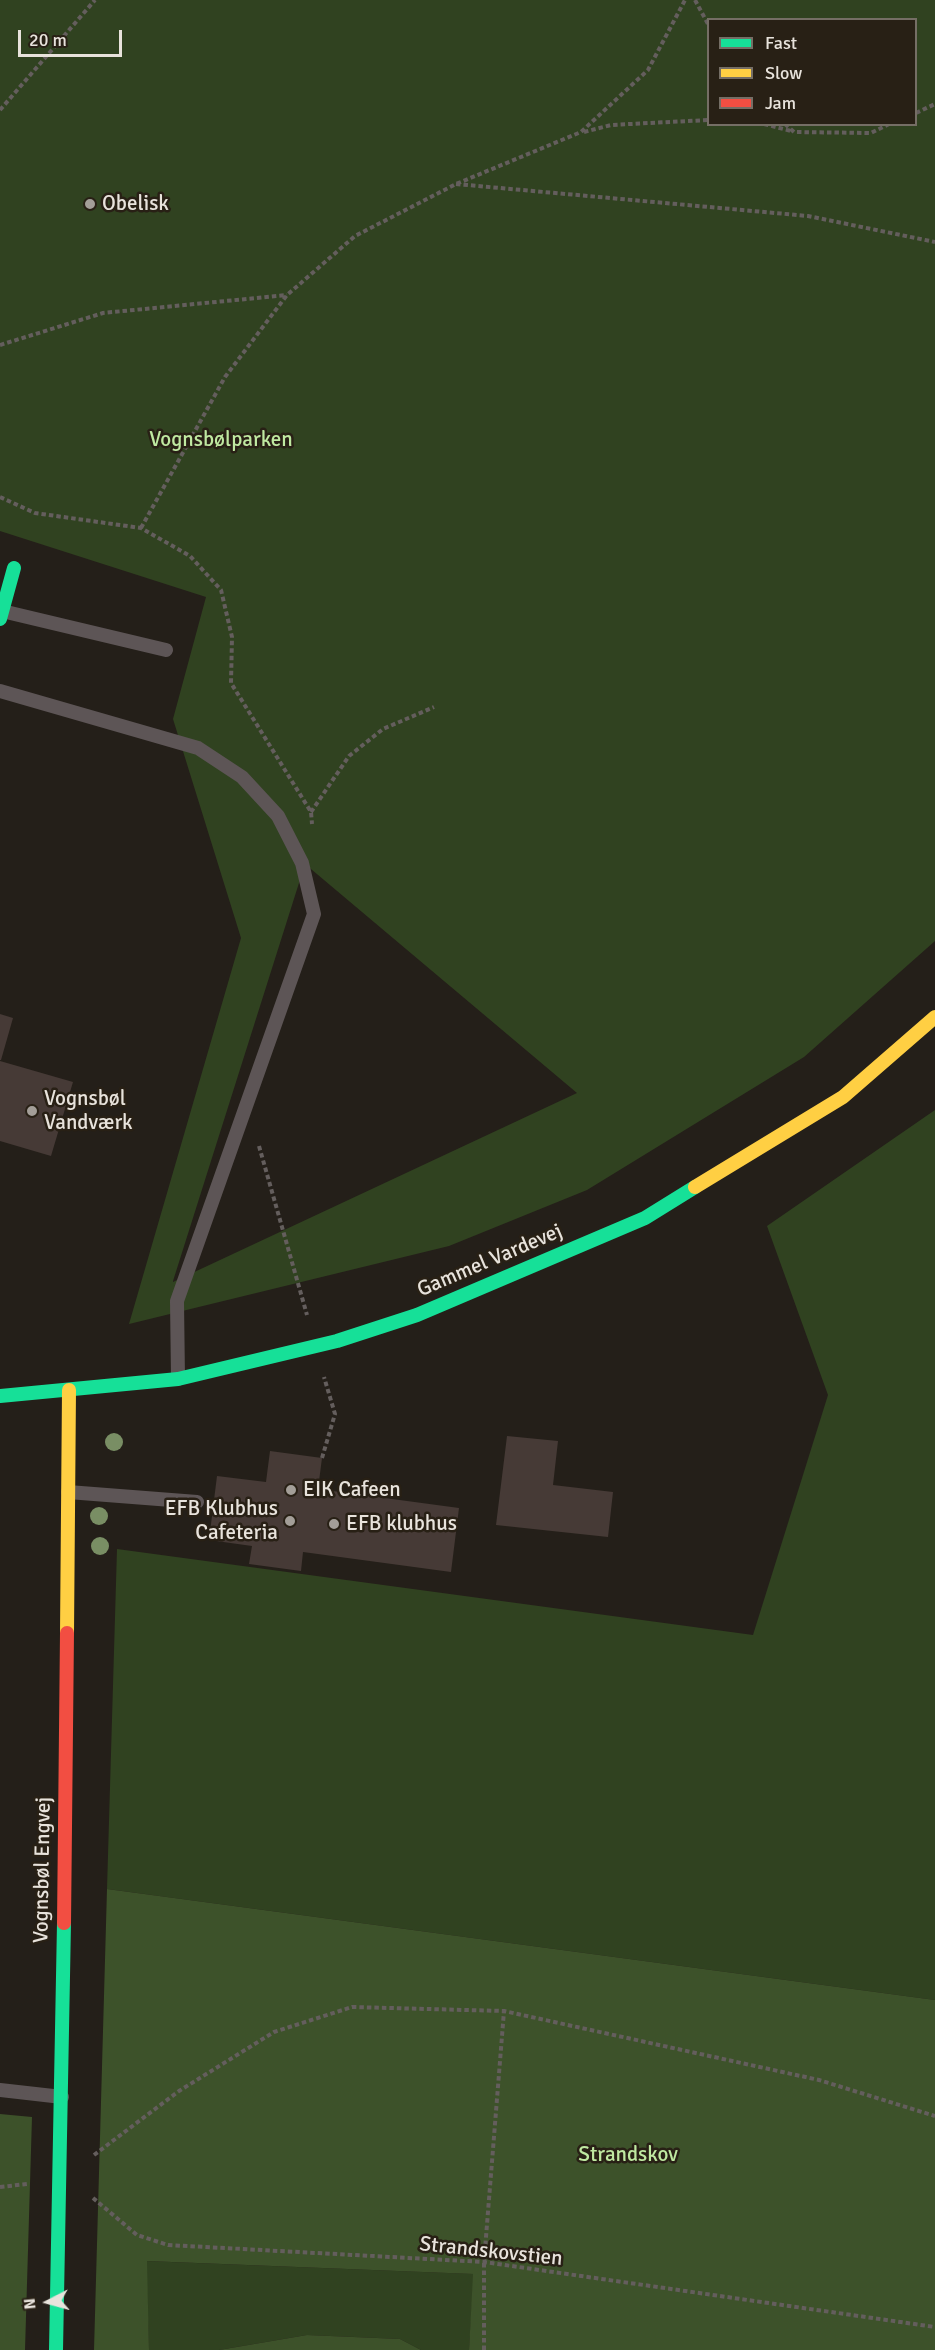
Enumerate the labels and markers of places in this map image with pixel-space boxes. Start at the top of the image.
place label: Obelisk [102,191,169,217]
marker: Obelisk [83,197,97,211]
place label: Vognsbøl Vandværk [44,1086,133,1136]
marker: Vognsbøl Vandværk [25,1104,39,1118]
place label: EIK Cafeen [303,1477,401,1503]
marker: EIK Cafeen [284,1483,298,1497]
place label: EFB Klubhus Cafeteria [165,1496,278,1546]
place label: EFB klubhus [346,1511,457,1537]
marker: EFB Klubhus Cafeteria [283,1514,297,1528]
marker: EFB klubhus [327,1517,341,1531]

